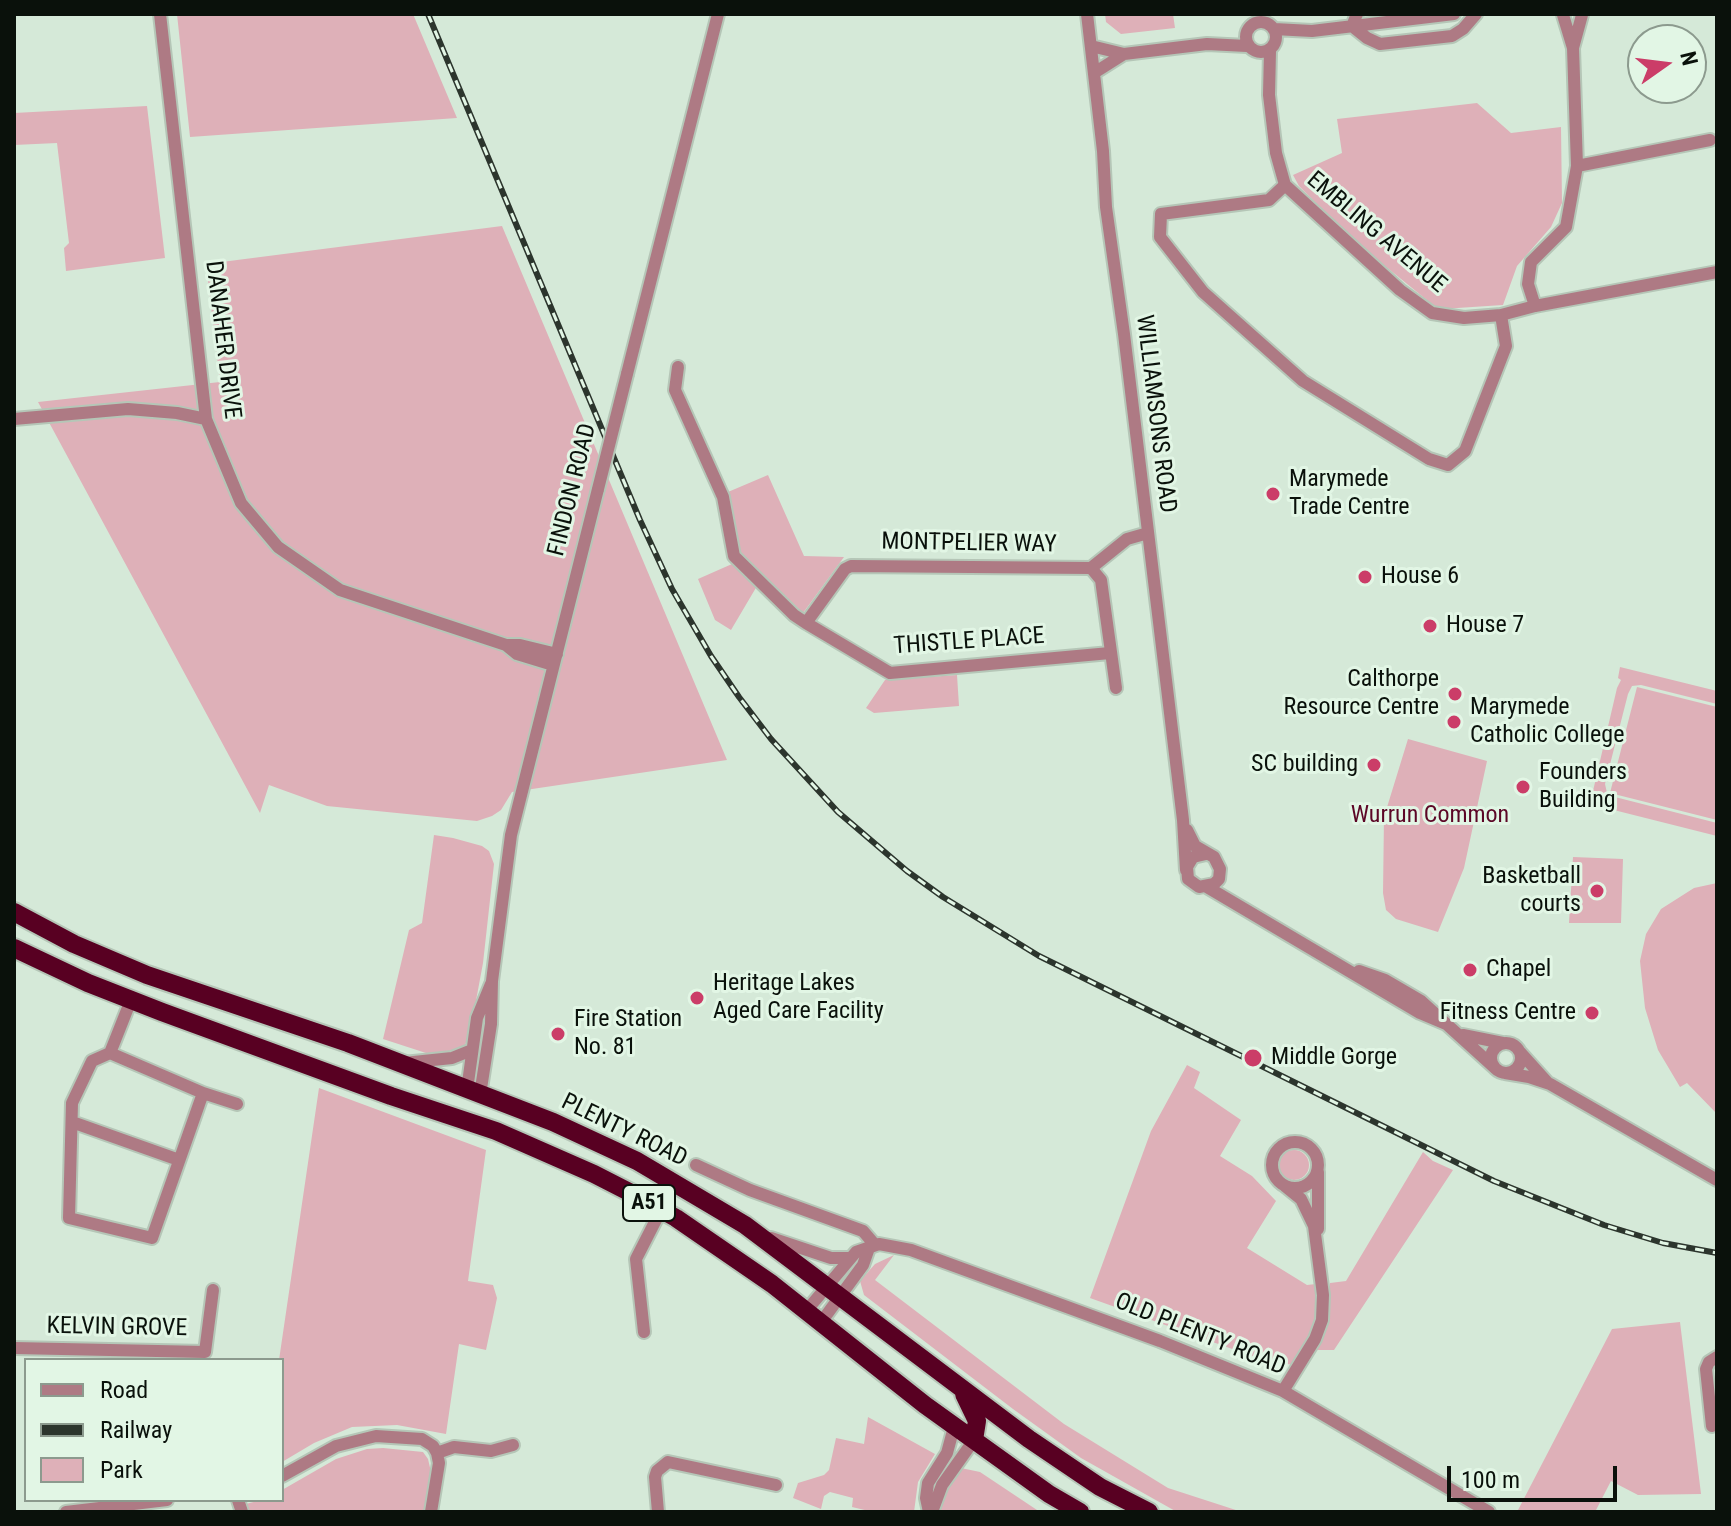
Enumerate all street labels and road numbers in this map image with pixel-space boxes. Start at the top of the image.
street label: EMBLING AVENUE [1300,166,1452,300]
street label: DANAHER DRIVE [198,259,246,421]
street label: WILLIAMSONS ROAD [1129,313,1181,515]
street label: FINDON ROAD [543,421,603,559]
street label: MONTPELIER WAY [881,528,1057,560]
street label: THISTLE PLACE [893,622,1045,662]
street label: PLENTY ROAD [556,1088,692,1174]
road number: A51 [623,1185,675,1221]
street label: OLD PLENTY ROAD [1110,1288,1290,1382]
street label: KELVIN GROVE [46,1312,188,1344]

